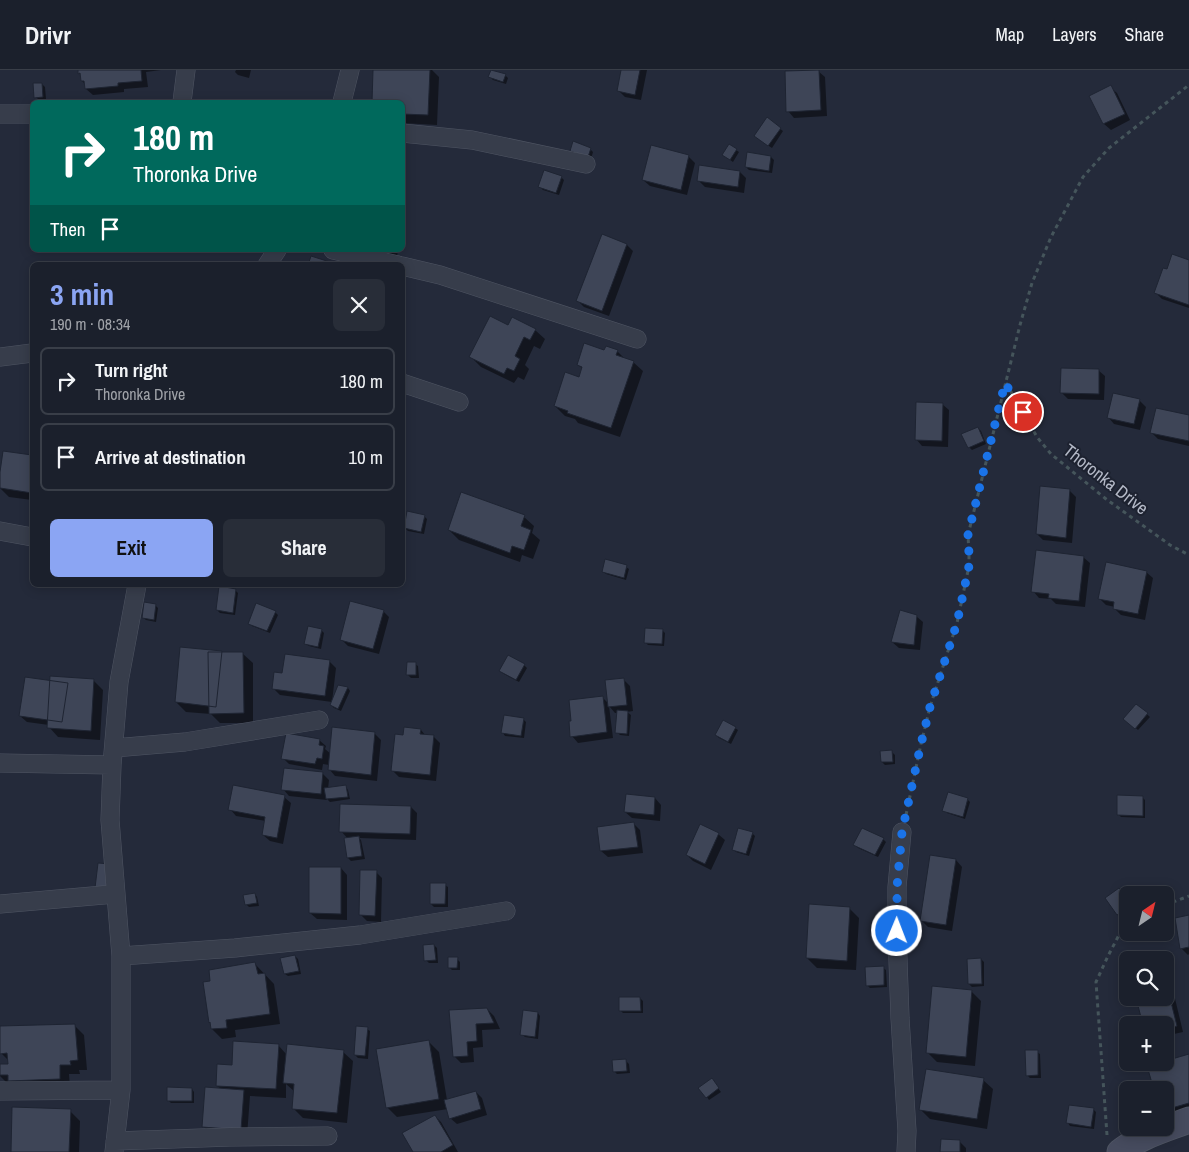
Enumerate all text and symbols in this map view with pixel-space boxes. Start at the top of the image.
text: Drivr [25,19,71,51]
text: Map [996,22,1024,47]
text: Layers [1052,22,1097,47]
text: Share [1125,22,1164,47]
text: 180 m [133,114,214,161]
icon: right [50,120,115,185]
text: Thoronka Drive [133,159,257,189]
icon: arrive [96,215,124,243]
text: Then [50,216,86,242]
text: 3 min [50,274,114,314]
button: close [333,279,385,331]
text: 190 m · 08:34 [50,313,130,335]
text: Turn right [95,357,167,383]
icon: right [52,367,80,395]
text: 180 m [340,368,383,394]
text: Thoronka Drive [95,383,185,405]
pin [1002,391,1044,433]
icon: arrive [1009,398,1037,426]
street label: Thoronka Drive [1058,438,1154,520]
icon: arrive [52,443,80,471]
text: Arrive at destination [95,444,246,470]
text: 10 m [348,444,383,470]
button: Exit [50,519,213,577]
button: Share [223,519,385,577]
north arrow [1119,886,1174,941]
map controls [1119,886,1174,1136]
position arrow [870,904,922,956]
button: search [1119,951,1174,1006]
button: + [1119,1016,1174,1071]
button: − [1119,1081,1174,1136]

